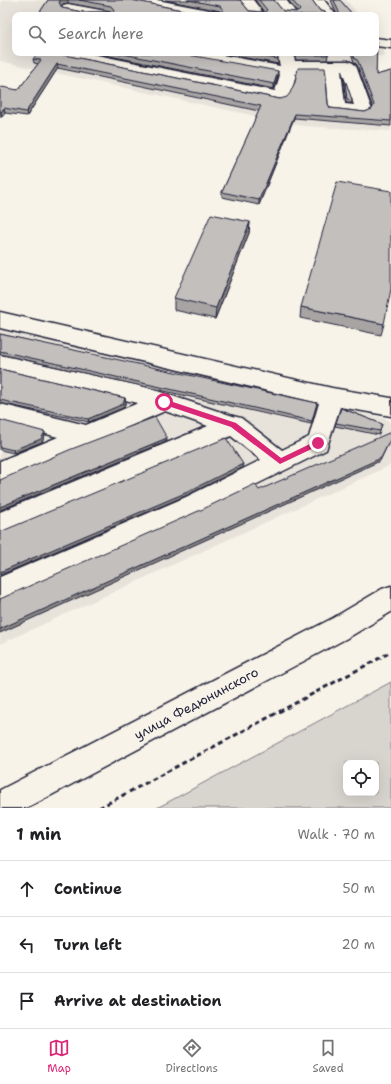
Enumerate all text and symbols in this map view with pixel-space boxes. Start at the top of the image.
search box [12,12,379,56]
icon: search [26,23,48,45]
text: Search here [58,24,144,44]
route start [155,393,173,411]
route end [309,434,327,452]
street label: улица Федюнинского [131,663,262,743]
map controls [343,760,379,796]
button: locate [343,760,379,796]
text: 1 min [16,823,61,845]
text: Walk · 70 m [298,826,375,843]
icon: ahead [16,878,38,900]
text: Continue [54,879,122,899]
text: 50 m [342,880,375,897]
icon: left [16,934,38,956]
text: Turn left [54,935,122,955]
text: 20 m [342,936,375,953]
icon: arrive [16,990,38,1012]
text: Arrive at destination [54,991,222,1011]
tab: Map [47,1037,71,1076]
tab: Directions [165,1037,218,1076]
tab: Saved [312,1037,344,1076]

